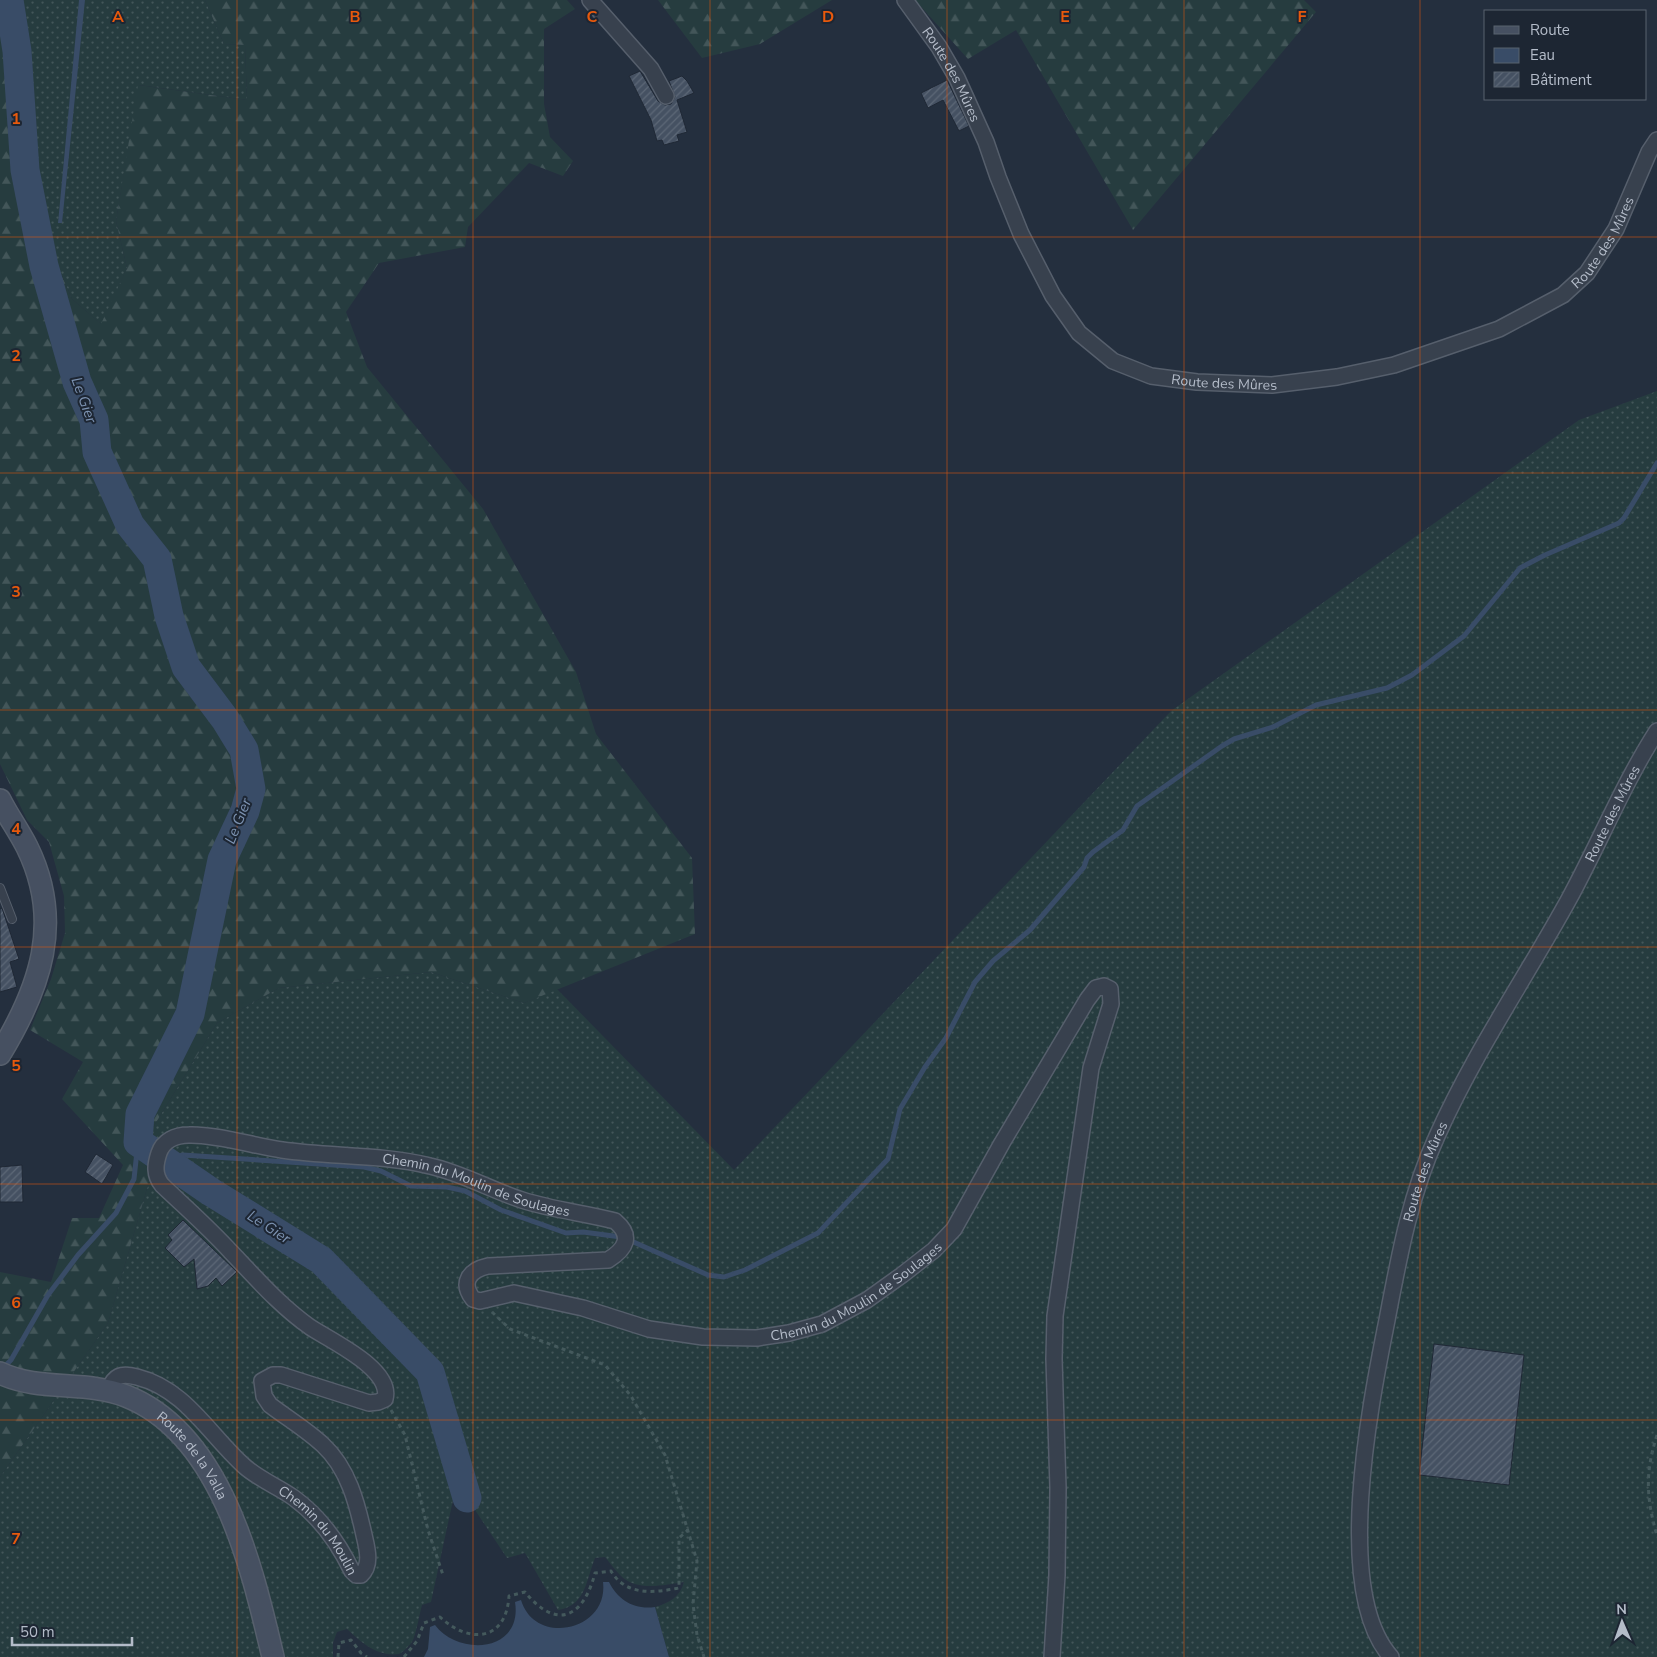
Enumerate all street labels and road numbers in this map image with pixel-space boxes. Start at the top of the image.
street label: Route des Mûres [918,23,985,125]
street label: Route des Mûres [1567,193,1638,293]
street label: Route des Mûres [1170,369,1278,395]
street label: Route des Mûres [1580,762,1645,865]
street label: Route des Mûres [1398,1118,1452,1224]
street label: Chemin du Moulin de Soulages [381,1149,572,1221]
street label: Chemin du Moulin de Soulages [769,1238,946,1345]
street label: Route de la Valla [153,1407,232,1503]
street label: Chemin du Moulin [275,1481,362,1578]

